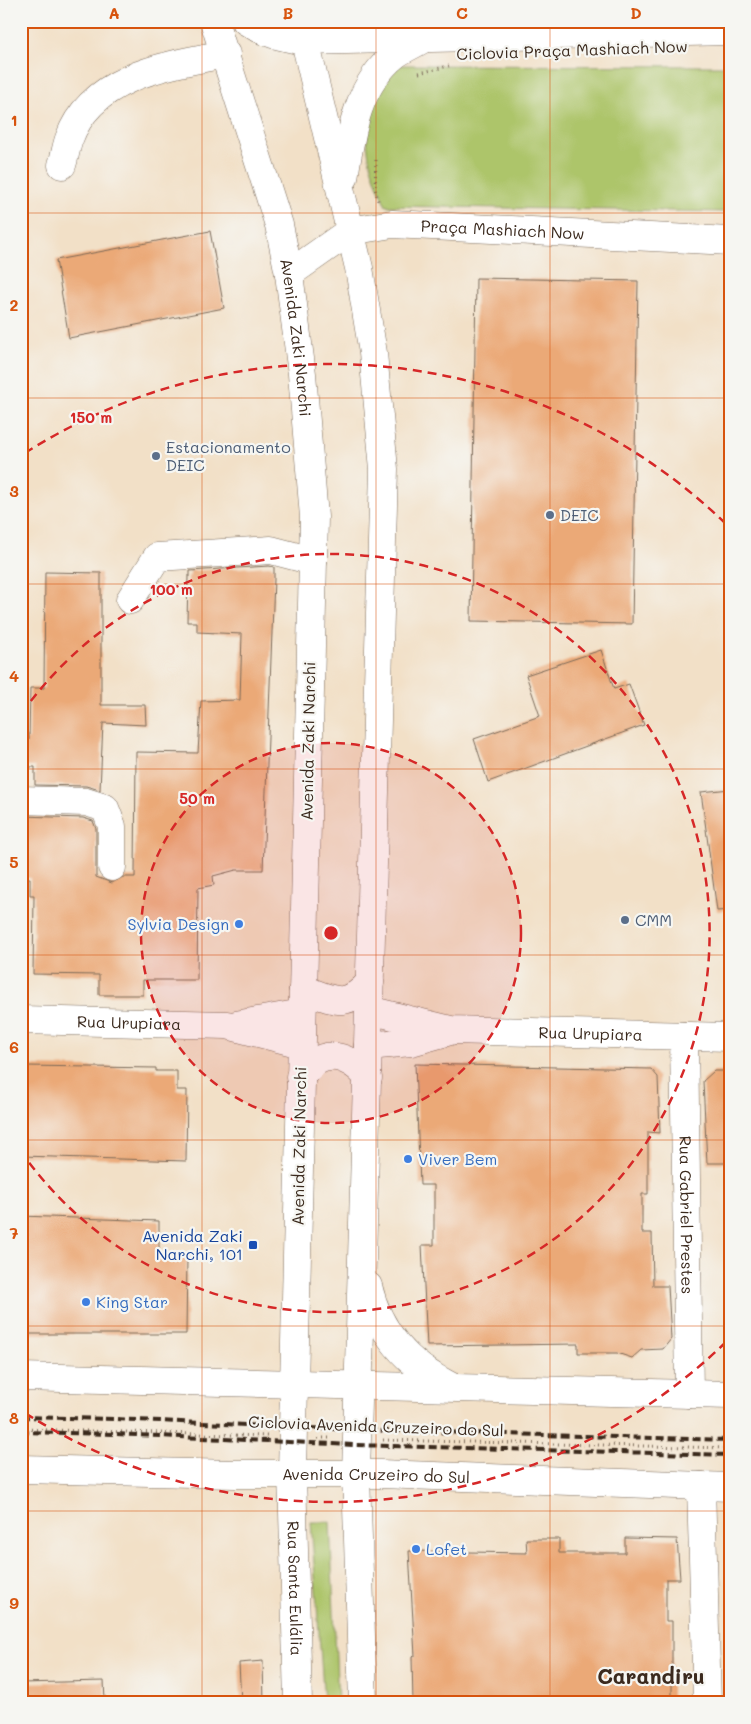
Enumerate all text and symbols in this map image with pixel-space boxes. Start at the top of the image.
text: A [108,2,120,23]
text: B [283,2,293,23]
text: C [456,2,468,23]
text: D [630,2,642,23]
street label: Ciclovia Praça Mashiach Now [456,35,688,64]
text: 1 [10,109,18,130]
street label: Praça Mashiach Now [420,214,585,244]
street label: Avenida Zaki Narchi [276,256,317,417]
text: 2 [10,294,19,315]
text: 150 m [70,407,112,427]
place label: Estacionamento DEIC [166,436,291,475]
marker: Estacionamento DEIC [150,450,162,462]
text: 3 [9,480,19,501]
place label: DEIC [560,504,599,525]
marker: DEIC [544,509,556,521]
text: 100 m [149,579,193,599]
street label: Avenida Zaki Narchi [296,661,319,821]
text: 4 [9,665,19,686]
text: 50 m [179,788,215,808]
text: 5 [9,851,19,872]
place label: CMM [635,909,672,930]
place label: Sylvia Design [127,913,229,934]
marker: CMM [619,914,631,926]
marker: Sylvia Design [233,918,245,930]
centre of rings [322,924,340,942]
street label: Rua Urupiara [77,1010,181,1034]
street label: Rua Urupiara [538,1021,643,1045]
text: 6 [9,1036,19,1057]
street label: Avenida Zaki Narchi [287,1066,310,1226]
street label: Rua Gabriel Prestes [675,1136,699,1294]
place label: Viver Bem [418,1148,497,1169]
marker: Viver Bem [402,1153,414,1165]
text: 7 [10,1222,19,1243]
place label: Avenida Zaki Narchi, 101 [142,1225,243,1264]
marker: Avenida Zaki Narchi, 101 [247,1239,259,1251]
place label: King Star [96,1291,168,1312]
marker: King Star [80,1296,92,1308]
text: 8 [9,1407,19,1428]
street label: Ciclovia Avenida Cruzeiro do Sul [248,1411,504,1440]
street label: Avenida Cruzeiro do Sul [282,1463,470,1487]
street label: Rua Santa Eulália [283,1521,308,1656]
place label: Lofet [426,1538,467,1559]
marker: Lofet [410,1543,422,1555]
text: 9 [9,1592,19,1613]
district label: Carandiru [597,1662,705,1689]

